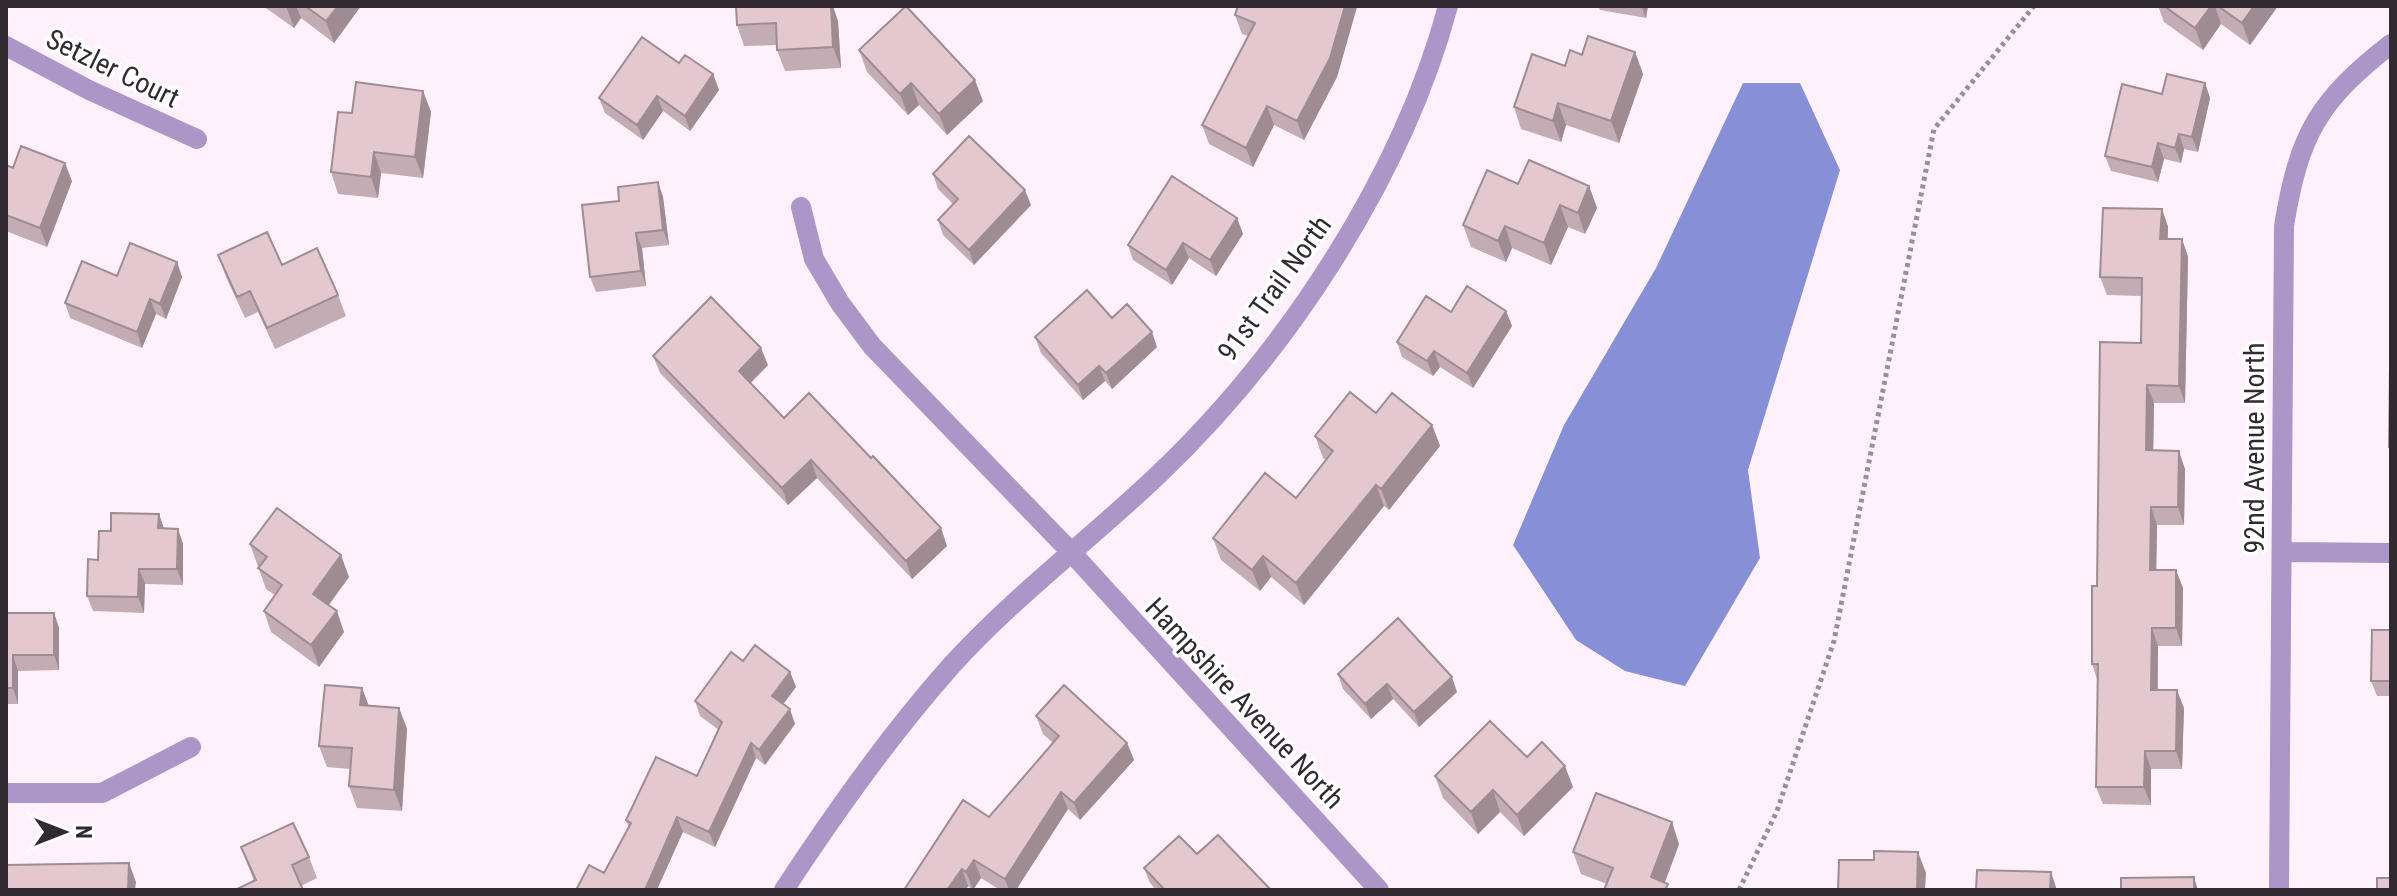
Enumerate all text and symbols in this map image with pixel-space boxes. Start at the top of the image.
street label: Setzler Court [41,22,185,115]
street label: 91st Trail North [1211,209,1338,367]
street label: 92nd Avenue North [2238,343,2271,553]
street label: Hampshire Avenue North [1139,591,1351,815]
north arrow [24,792,104,872]
text: N [71,825,96,839]

